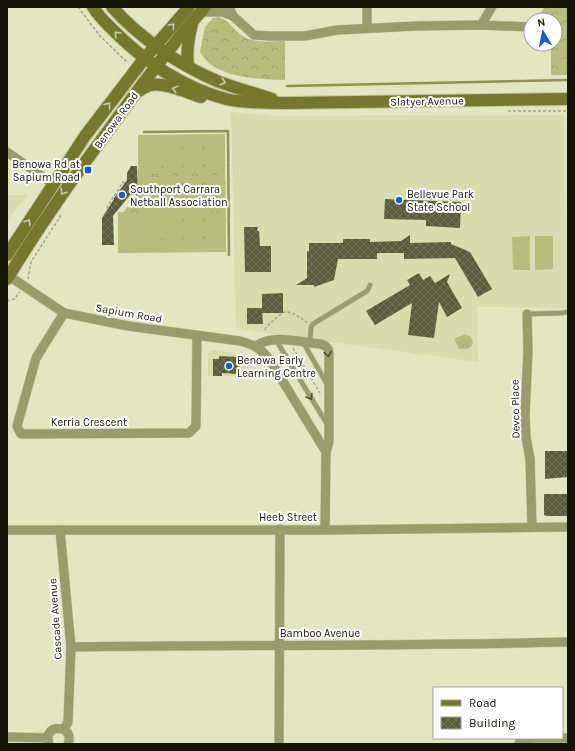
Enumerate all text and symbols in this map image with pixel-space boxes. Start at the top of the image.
north arrow [523,12,563,52]
text: N [536,16,546,30]
one-way arrow [167,24,174,31]
one-way arrow [114,31,122,39]
one-way arrow [219,78,226,86]
one-way arrow [172,85,179,94]
street label: Benowa Road [91,89,141,151]
street label: Slatyer Avenue [390,94,464,109]
one-way arrow [104,103,111,110]
place label: Benowa Rd at Sapium Road [12,158,80,184]
marker: Benowa Rd at Sapium Road [83,165,93,175]
place label: Southport Carrara Netball Association [130,183,228,209]
one-way arrow [60,188,68,195]
place label: Bellevue Park State School [407,188,474,214]
marker: Southport Carrara Netball Association [117,190,127,200]
marker: Bellevue Park State School [394,195,404,205]
one-way arrow [23,219,31,226]
street label: Sapium Road [95,301,163,326]
one-way arrow [323,351,332,357]
place label: Benowa Early Learning Centre [237,354,316,380]
marker: Benowa Early Learning Centre [224,361,234,371]
street label: Devco Place [508,379,523,439]
one-way arrow [306,393,313,400]
street label: Kerria Crescent [51,416,127,429]
street label: Heeb Street [259,511,317,524]
street label: Cascade Avenue [46,578,65,660]
street label: Bamboo Avenue [280,627,361,640]
legend [433,687,563,739]
text: Road [469,696,497,710]
text: Building [469,716,516,730]

